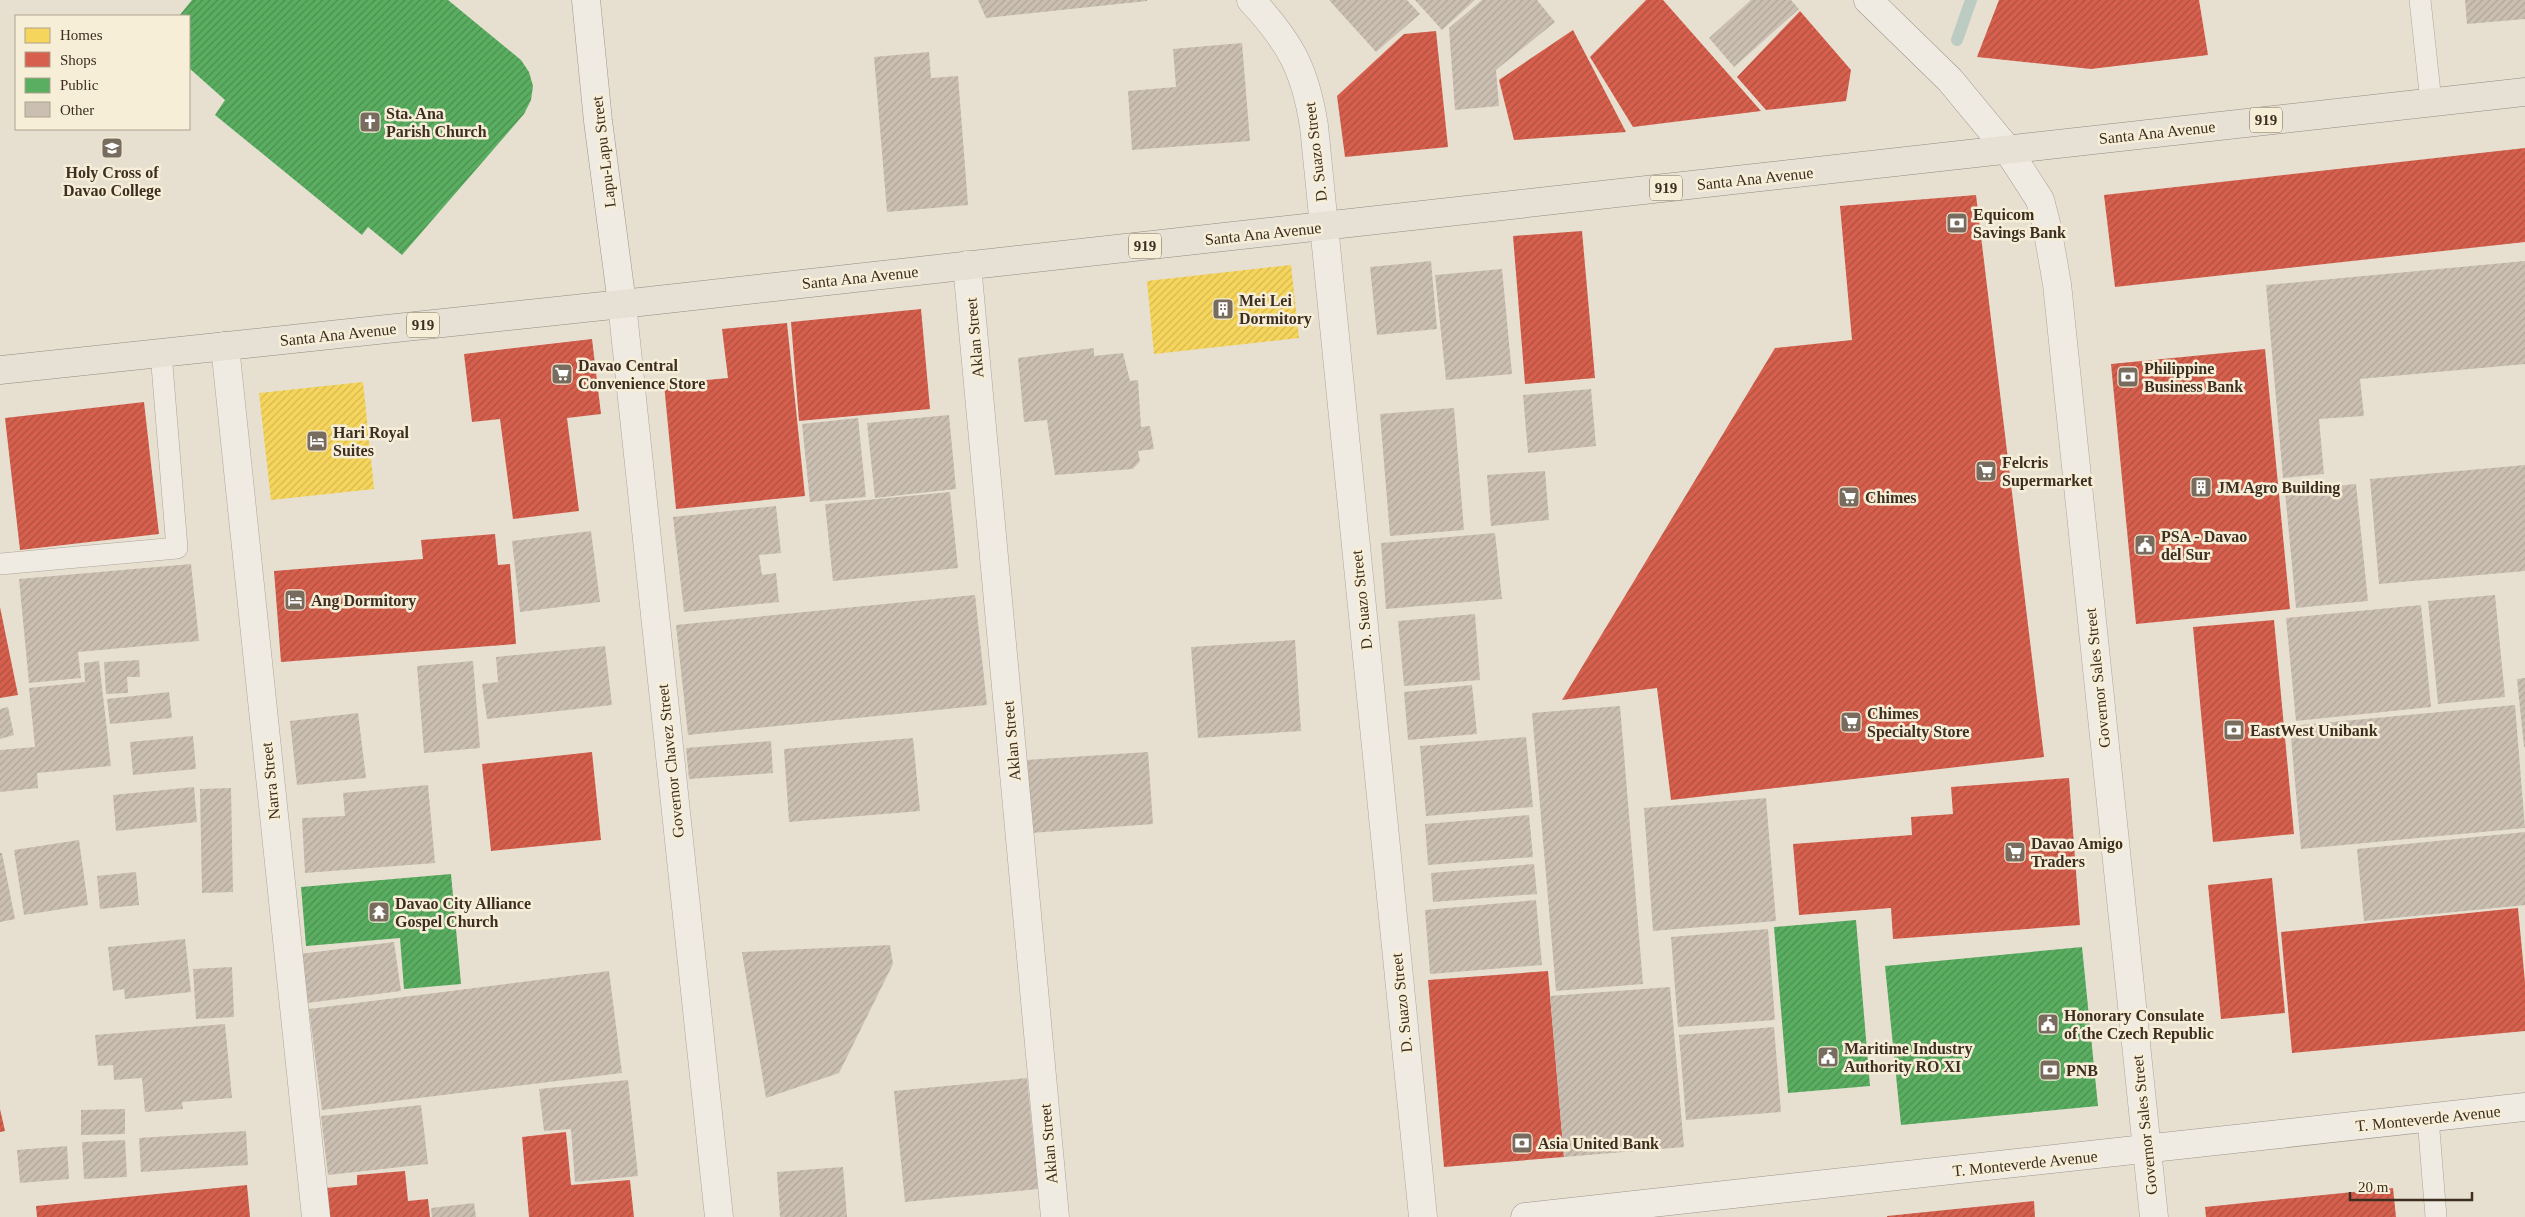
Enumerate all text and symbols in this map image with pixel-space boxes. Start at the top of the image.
legend [15,15,190,130]
text: Homes [60,27,103,43]
text: Shops [60,52,97,68]
text: Public [60,77,99,93]
street label: Lapu-Lapu Street [588,94,620,209]
street label: D. Suazo Street [1301,101,1330,203]
text: Other [60,102,94,118]
place label: Sta. Ana Parish Church [386,105,487,140]
road number: 919 [2250,108,2282,132]
church icon: Sta. Ana Parish Church [358,110,382,134]
street label: Santa Ana Avenue [2098,118,2216,147]
school or university icon: Holy Cross of Davao College [100,136,124,160]
place label: Holy Cross of Davao College [63,164,161,200]
street label: Santa Ana Avenue [1696,164,1814,193]
road number: 919 [1650,176,1682,200]
place label: Equicom Savings Bank [1973,206,2066,242]
bank icon: Equicom Savings Bank [1945,211,1969,235]
street label: Santa Ana Avenue [1204,219,1322,248]
road number: 919 [1129,234,1161,258]
street label: Santa Ana Avenue [801,263,919,292]
place label: Mei Lei Dormitory [1239,292,1312,328]
street label: Aklan Street [962,297,986,379]
building icon: Mei Lei Dormitory [1211,297,1235,321]
road number: 919 [407,312,439,338]
street label: Santa Ana Avenue [279,320,397,349]
place label: Davao Central Convenience Store [578,357,705,392]
place label: Philippine Business Bank [2144,360,2243,395]
supermarket icon: Davao Central Convenience Store [550,362,574,386]
bank icon: Philippine Business Bank [2116,365,2140,389]
place label: Hari Royal Suites [333,424,410,459]
hotel icon: Hari Royal Suites [305,429,329,453]
place label: Felcris Supermarket [2002,454,2093,490]
supermarket icon: Felcris Supermarket [1974,459,1998,483]
building icon: JM Agro Building [2189,475,2213,499]
place label: JM Agro Building [2217,479,2340,497]
supermarket icon: Chimes [1837,485,1861,509]
place label: Chimes [1865,489,1917,506]
place label: PSA - Davao del Sur [2161,528,2247,563]
public building icon: PSA - Davao del Sur [2133,533,2157,557]
street label: D. Suazo Street [1348,549,1375,651]
hotel icon: Ang Dormitory [283,588,307,612]
place label: Ang Dormitory [311,592,416,610]
street label: Governor Sales Street [2082,607,2113,749]
street label: Governor Chavez Street [654,683,687,839]
street label: Aklan Street [999,700,1023,782]
place label: Chimes Specialty Store [1867,705,1969,741]
supermarket icon: Chimes Specialty Store [1839,710,1863,734]
bank icon: EastWest Unibank [2222,718,2246,742]
place label: EastWest Unibank [2250,722,2378,739]
street label: Narra Street [258,741,283,820]
place label: Davao Amigo Traders [2031,835,2123,870]
supermarket icon: Davao Amigo Traders [2003,840,2027,864]
place label: Davao City Alliance Gospel Church [395,895,531,931]
temple icon: Davao City Alliance Gospel Church [367,900,391,924]
street label: D. Suazo Street [1388,952,1415,1054]
place label: Honorary Consulate of the Czech Republic [2064,1007,2214,1043]
public building icon: Honorary Consulate of the Czech Republic [2036,1012,2060,1036]
place label: Maritime Industry Authority RO XI [1844,1040,1972,1076]
public building icon: Maritime Industry Authority RO XI [1816,1045,1840,1069]
street label: Governor Sales Street [2129,1054,2160,1196]
bank icon: PNB [2038,1058,2062,1082]
place label: PNB [2066,1062,2098,1079]
street label: T. Monteverde Avenue [2355,1102,2501,1135]
street label: Aklan Street [1036,1103,1060,1185]
bank icon: Asia United Bank [1510,1131,1534,1155]
place label: Asia United Bank [1538,1135,1659,1152]
street label: T. Monteverde Avenue [1952,1147,2098,1180]
scale bar [2350,1170,2472,1202]
text: 20 m [2358,1179,2389,1195]

